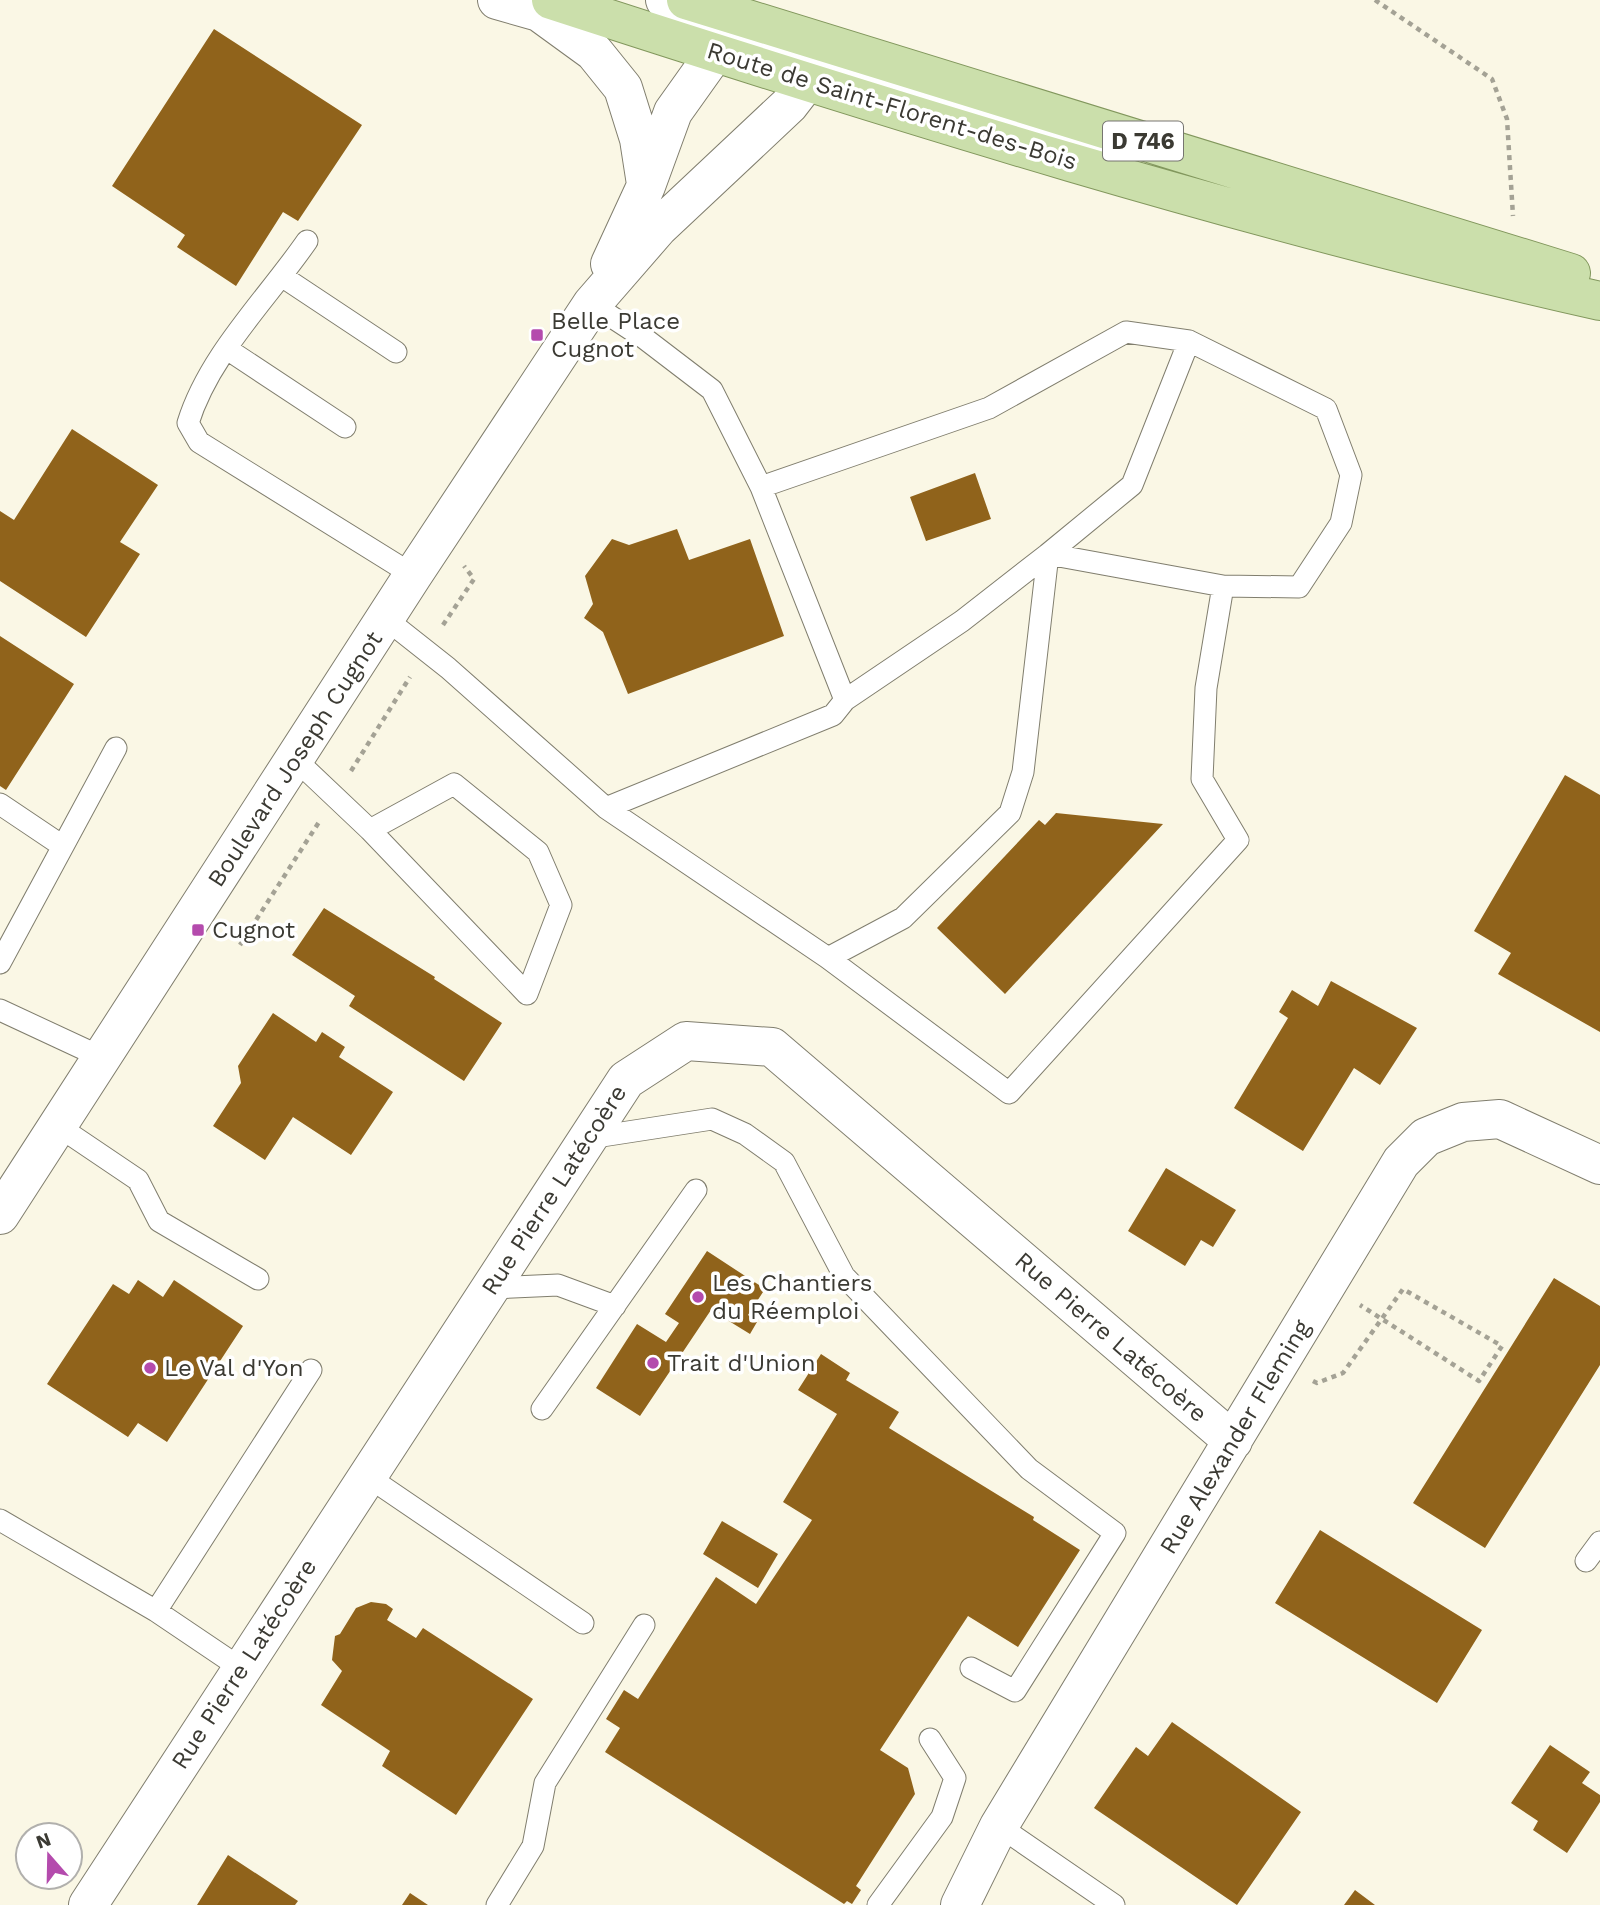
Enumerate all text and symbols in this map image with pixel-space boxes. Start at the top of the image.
street label: Route de Saint-Florent-des-Bois [704,36,1080,176]
road number: D 746 [1103,122,1183,160]
place label: Belle Place Cugnot [551,307,680,363]
marker: Belle Place Cugnot [529,327,545,343]
street label: Boulevard Joseph Cugnot [202,626,388,892]
place label: Cugnot [212,916,295,944]
marker: Cugnot [190,922,206,938]
street label: Rue Pierre Latécoère [476,1080,632,1300]
street label: Rue Pierre Latécoère [1009,1246,1213,1428]
place label: Les Chantiers du Réemploi [712,1269,873,1325]
marker: Les Chantiers du Réemploi [690,1289,706,1305]
street label: Rue Alexander Fleming [1154,1315,1316,1559]
place label: Trait d'Union [667,1349,816,1377]
place label: Le Val d'Yon [164,1354,304,1382]
marker: Trait d'Union [645,1355,661,1371]
marker: Le Val d'Yon [142,1360,158,1376]
street label: Rue Pierre Latécoère [166,1554,322,1774]
north arrow [14,1821,84,1891]
text: N [33,1827,54,1854]

